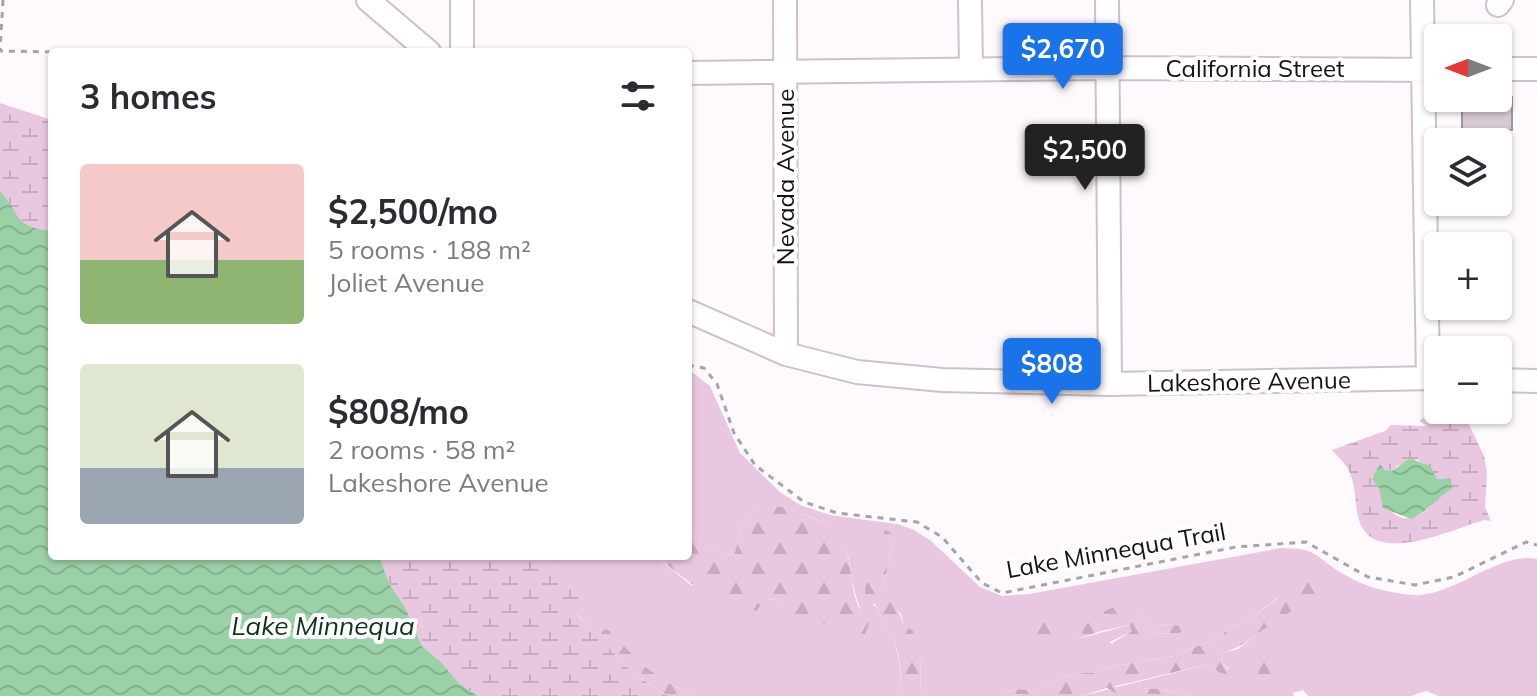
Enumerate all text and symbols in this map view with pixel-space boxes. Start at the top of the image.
pin: $2,670 [998,23,1128,91]
north arrow [1424,24,1512,112]
map controls [1424,24,1512,424]
text: $2,670 [1021,32,1105,65]
street label: California Street [1166,53,1344,83]
icon: filters [616,74,660,118]
text: 3 homes [80,75,217,118]
street label: Nevada Avenue [770,89,800,265]
pin: $2,500 [1020,124,1150,192]
button: layers [1424,128,1512,216]
text: $2,500 [1043,133,1127,166]
text: $2,500/mo [328,190,498,233]
icon: home [144,196,240,292]
button: + [1424,232,1512,320]
text: 5 rooms · 188 m² [328,233,531,266]
text: Joliet Avenue [328,266,484,299]
button: − [1424,336,1512,424]
pin: $808 [1005,338,1099,406]
text: $808 [1021,347,1083,380]
street label: Lakeshore Avenue [1147,364,1351,398]
text: $808/mo [328,390,469,433]
icon: home [144,396,240,492]
text: 2 rooms · 58 m² [328,433,515,466]
text: Lakeshore Avenue [328,466,549,499]
street label: Lake Minnequa Trail [1004,516,1228,584]
water label: Lake Minnequa [231,609,415,642]

